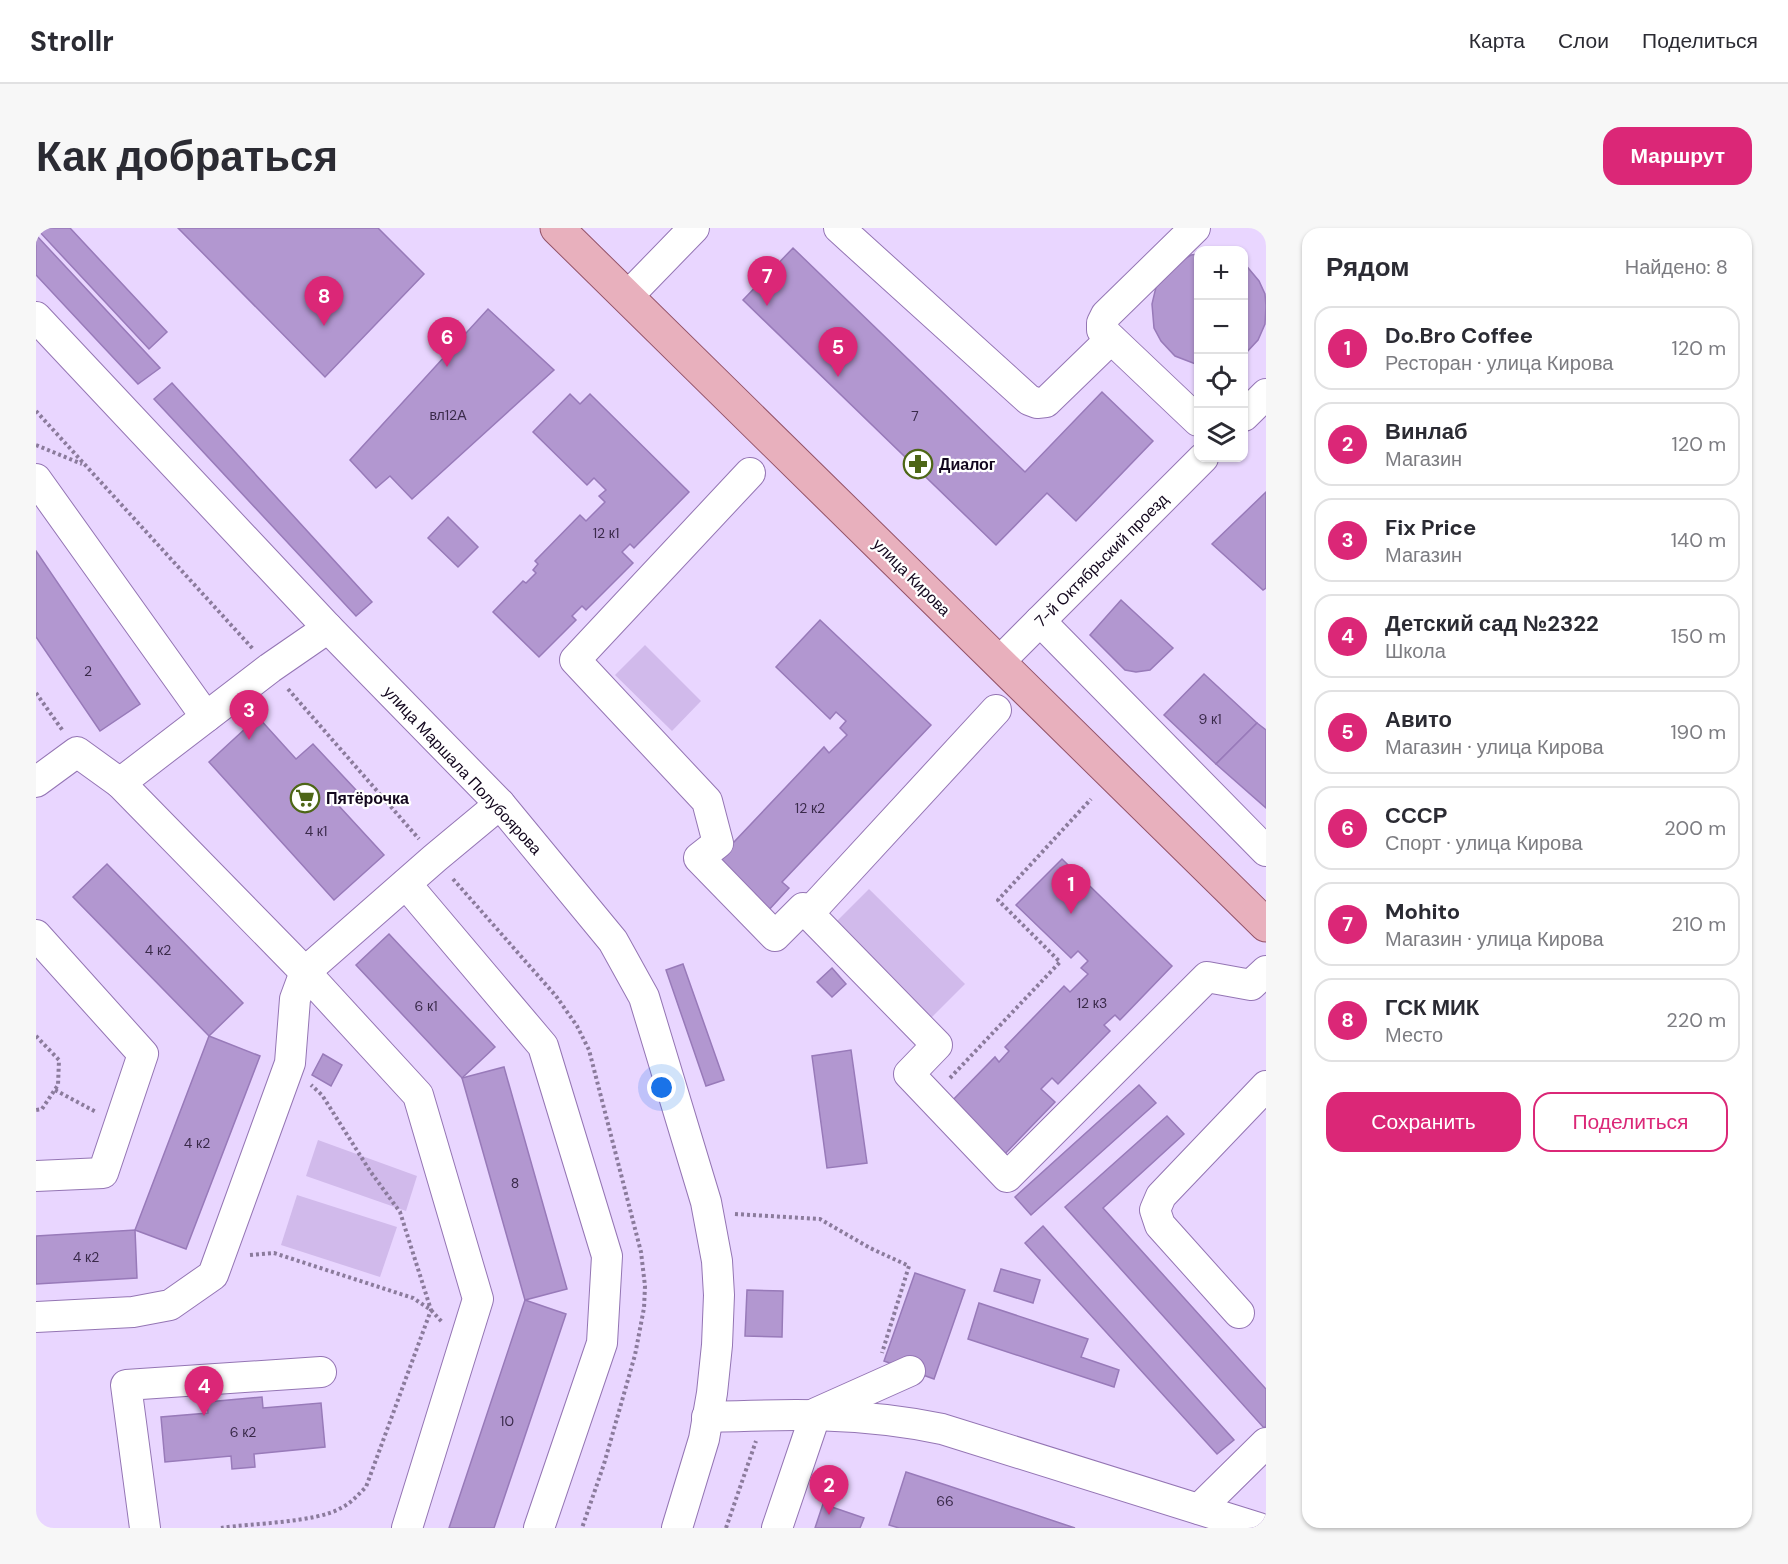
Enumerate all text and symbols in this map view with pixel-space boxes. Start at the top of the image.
text: Strollr [30,23,114,60]
text: Карта [1469,27,1525,55]
text: Слои [1558,27,1609,55]
text: Поделиться [1642,27,1758,55]
button: Маршрут [1603,127,1752,185]
text: Как добраться [36,129,338,184]
map controls [1194,246,1248,462]
button: + [1194,246,1248,300]
text: Рядом [1326,250,1409,284]
text: Найдено: 8 [1625,254,1728,280]
pin: 7 [748,256,786,306]
pin: 8 [304,276,344,326]
button: − [1194,300,1248,354]
pin: 6 [428,318,466,367]
text: Do.Bro Coffee [1385,321,1533,350]
pin: 5 [818,328,858,377]
text: 1 [1344,335,1351,361]
text: 120 m [1672,335,1726,361]
text: Ресторан · улица Кирова [1385,350,1613,376]
button: locate [1194,354,1248,408]
house number: вл12А [429,406,467,424]
house number: 7 [911,407,919,425]
button: layers [1194,408,1248,462]
text: Винлаб [1385,417,1468,446]
text: 2 [1342,431,1353,457]
text: 120 m [1672,431,1726,457]
text: Магазин [1385,446,1462,472]
pharmacy icon: Диалог [902,448,934,480]
place label: Диалог [939,454,996,475]
street label: 7-й Октябрьский проезд [1030,489,1173,632]
text: Fix Price [1385,513,1476,542]
house number: 12 к1 [593,524,619,542]
text: 3 [1341,527,1354,553]
text: 140 m [1671,527,1726,553]
street label: улица Кирова [868,534,955,621]
text: Магазин [1385,542,1462,568]
text: Детский сад №2322 [1385,609,1599,638]
text: 4 [1341,623,1354,649]
text: 150 m [1671,623,1726,649]
text: Школа [1385,638,1446,664]
house number: 2 [84,662,92,680]
street label: улица Маршала Полубоярова [379,682,546,859]
pin: 3 [230,690,268,740]
text: Авито [1385,705,1452,734]
house number: 9 к1 [1198,710,1222,728]
text: 5 [1341,719,1354,745]
text: 190 m [1670,719,1726,745]
text: Магазин · улица Кирова [1385,734,1604,760]
supermarket icon: Пятёрочка [289,782,321,814]
place label: Пятёрочка [326,788,409,809]
house number: 12 к2 [795,799,825,817]
text: СССР [1385,801,1447,830]
text: 6 [1341,815,1354,841]
text: 200 m [1664,815,1726,841]
house number: 4 к1 [305,822,327,840]
text: Спорт · улица Кирова [1385,830,1583,856]
pin: 1 [1052,864,1090,914]
text: Mohito [1385,897,1460,926]
text: 7 [1342,911,1353,937]
text: 210 m [1671,911,1726,937]
text: Магазин · улица Кирова [1385,926,1604,952]
house number: 4 к2 [145,941,171,959]
text: ГСК МИК [1385,993,1479,1022]
house number: 12 к3 [1077,994,1107,1012]
house number: 6 к1 [414,997,438,1015]
text: 8 [1341,1007,1354,1033]
text: 220 m [1666,1007,1726,1033]
text: Место [1385,1022,1443,1048]
your location [647,1073,676,1102]
button: Сохранить [1326,1092,1521,1152]
button: Поделиться [1533,1092,1728,1152]
house number: 4 к2 [184,1134,210,1152]
house number: 8 [511,1174,519,1192]
house number: 4 к2 [73,1248,99,1266]
pin: 4 [184,1366,224,1416]
house number: 10 [500,1412,514,1430]
house number: 6 к2 [230,1423,256,1441]
pin: 2 [810,1466,848,1515]
house number: 66 [936,1492,954,1510]

